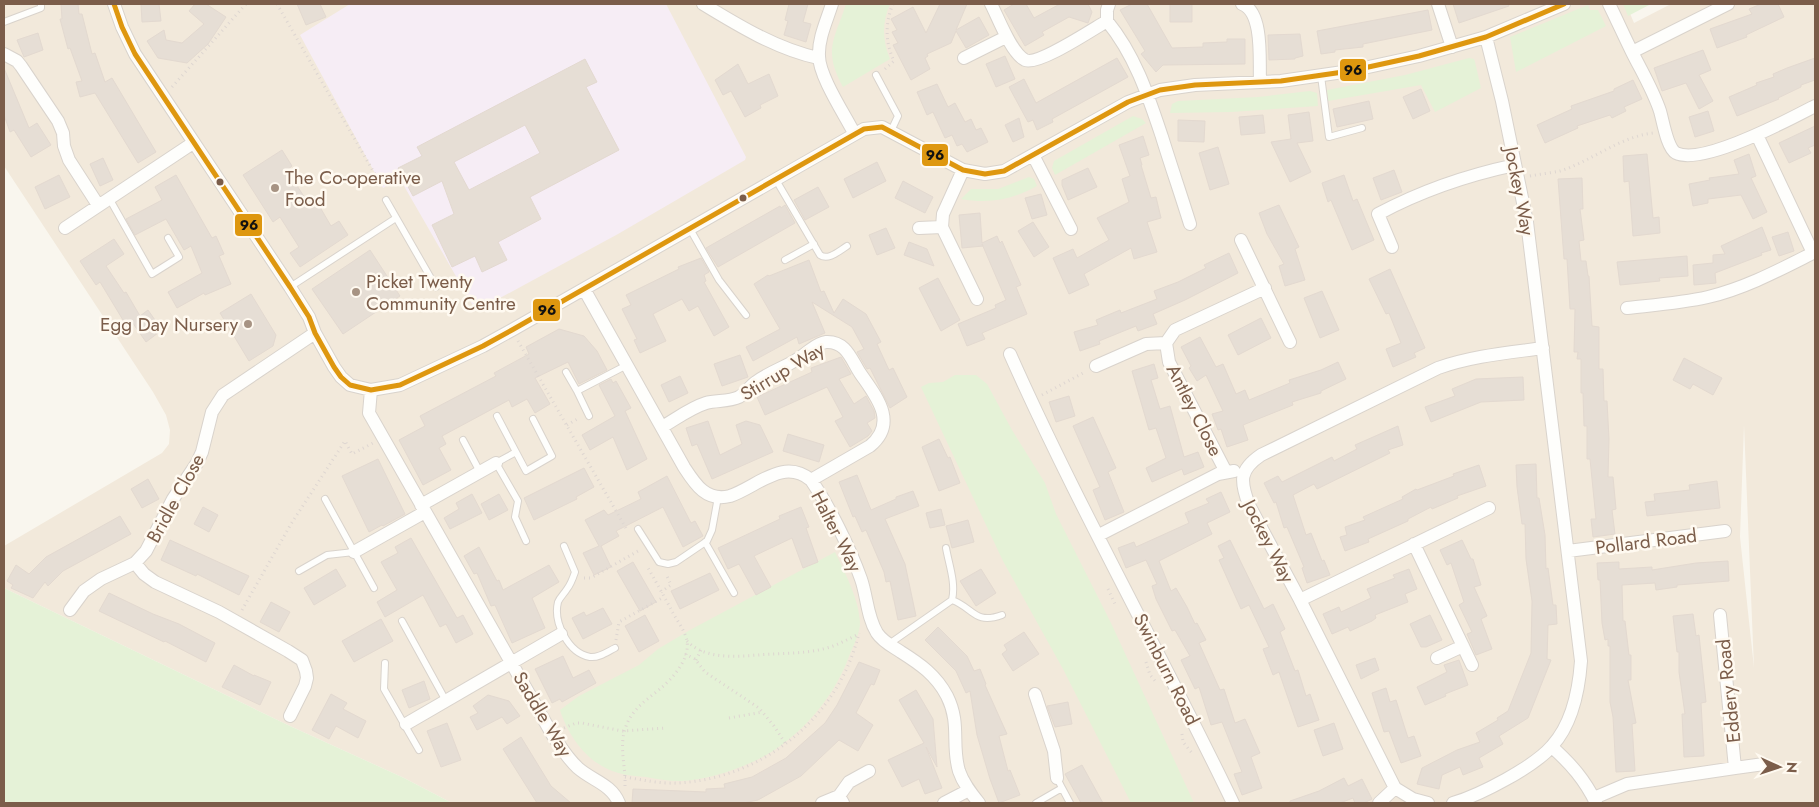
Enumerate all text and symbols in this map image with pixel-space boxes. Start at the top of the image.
line badge: 96 [1339,58,1367,82]
text: 96 [1344,60,1362,80]
street label: Jockey Way [1497,141,1541,238]
line badge: 96 [921,143,949,167]
text: 96 [926,145,944,165]
place label: The Co-operative Food [285,164,421,213]
unlabelled marker [215,177,225,187]
marker: The Co-operative Food [269,182,281,194]
unlabelled marker [738,193,748,203]
line badge: 96 [234,213,263,237]
text: 96 [240,215,258,235]
place label: Picket Twenty Community Centre [366,268,516,317]
marker: Picket Twenty Community Centre [350,286,362,298]
line badge: 96 [532,298,561,322]
text: 96 [538,300,556,320]
place label: Egg Day Nursery [100,311,239,338]
marker: Egg Day Nursery [242,318,254,330]
street label: Stirrup Way [735,335,830,407]
street label: Antley Close [1160,359,1229,461]
street label: Bridle Close [140,449,211,548]
street label: Halter Way [805,486,869,577]
street label: Jockey Way [1235,492,1301,588]
street label: Pollard Road [1594,522,1698,561]
street label: Swinburn Road [1127,609,1206,730]
street label: Eddery Road [1710,638,1747,744]
street label: Saddle Way [506,666,579,763]
north arrow [1754,742,1804,792]
text: N [1782,762,1802,774]

